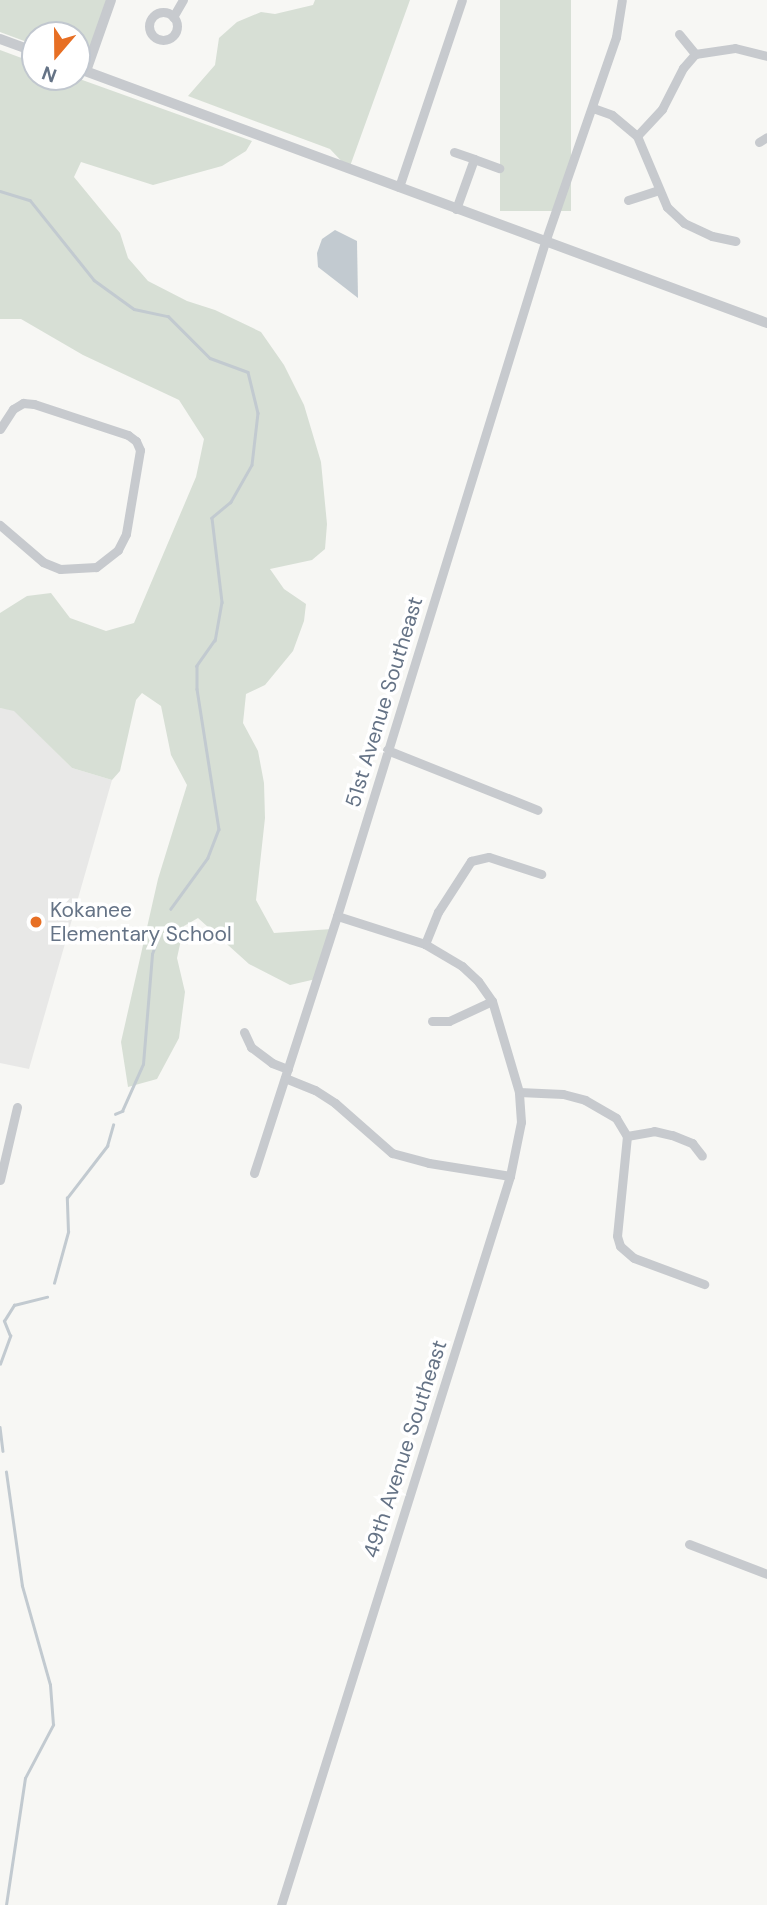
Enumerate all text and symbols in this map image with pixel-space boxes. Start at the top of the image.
north arrow [21,21,91,91]
text: N [39,60,60,88]
street label: 51st Avenue Southeast [340,594,428,810]
place label: Kokanee Elementary School [50,897,232,947]
marker: Kokanee Elementary School [28,914,44,930]
street label: 49th Avenue Southeast [358,1337,452,1561]

